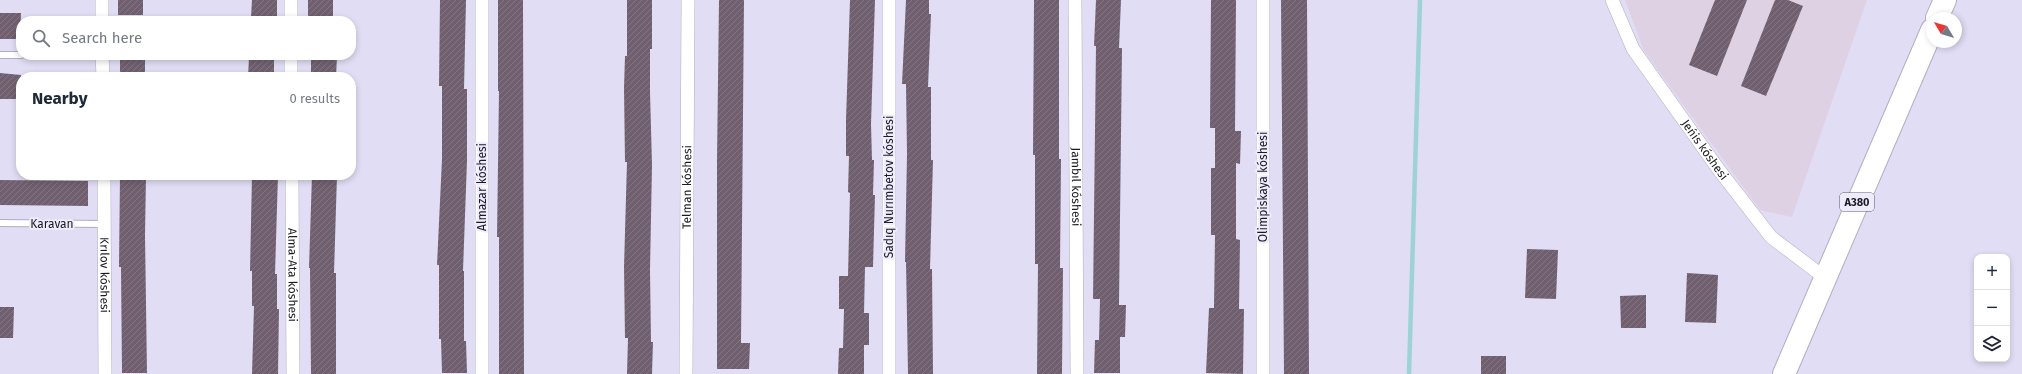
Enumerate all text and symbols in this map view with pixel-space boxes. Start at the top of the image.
north arrow [1926,12,1962,48]
search box [16,16,356,60]
icon: search [30,27,52,49]
text: Search here [62,29,142,47]
text: Nearby [32,88,87,109]
text: 0 results [289,91,340,106]
street label: Sadıq Nurımbetov kóshesi [882,116,896,258]
street label: Jeńis kóshesi [1678,117,1731,183]
street label: Olimpiskaya kóshesi [1256,132,1270,242]
street label: Almazar kóshesi [475,143,489,231]
street label: Telman kóshesi [680,145,694,229]
street label: Jambıl kóshesi [1069,147,1083,227]
road number: A380 [1840,193,1874,211]
street label: Karavan [30,217,74,231]
street label: Alma-Ata kóshesi [285,228,300,322]
street label: Krılov kóshesi [97,237,112,313]
map controls [1974,254,2010,362]
button: + [1974,254,2010,290]
button: − [1974,290,2010,326]
button: layers [1974,326,2010,362]

